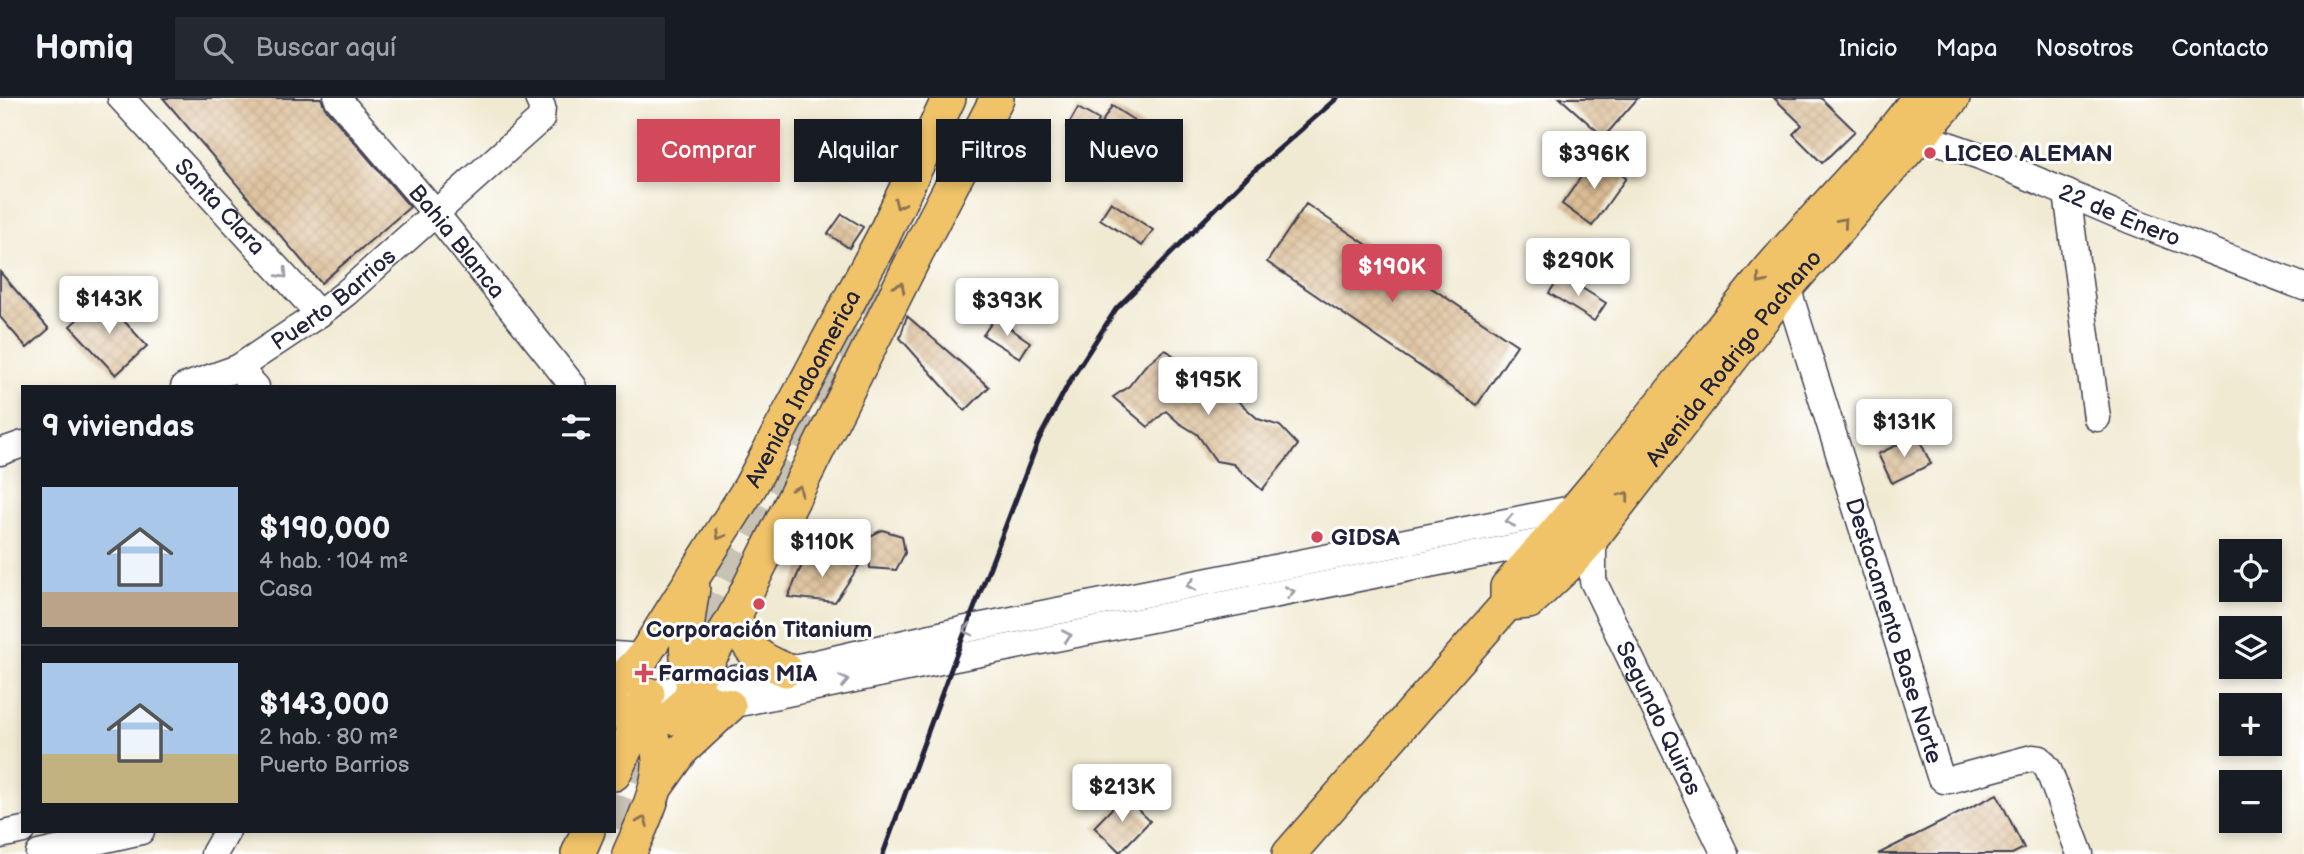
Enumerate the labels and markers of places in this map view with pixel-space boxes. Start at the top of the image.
pin: $396K [1545,132,1643,191]
place label: LICEO ALEMAN [1944,140,2113,168]
marker: LICEO ALEMAN [1922,145,1938,161]
pin: $290K [1529,238,1627,298]
pin: $190K [1343,244,1441,304]
pin: $143K [60,276,158,336]
pin: $393K [958,278,1056,338]
pin: $195K [1159,358,1257,417]
pin: $131K [1855,400,1953,459]
pin: $110K [773,519,871,579]
place label: GIDSA [1331,524,1401,552]
marker: GIDSA [1309,529,1325,545]
marker: Corporación Titanium [751,596,767,612]
place label: Corporación Titanium [646,616,872,644]
place label: Farmacias MIA [658,660,818,688]
marker: Farmacias MIA [636,665,652,681]
pin: $213K [1073,764,1171,824]

